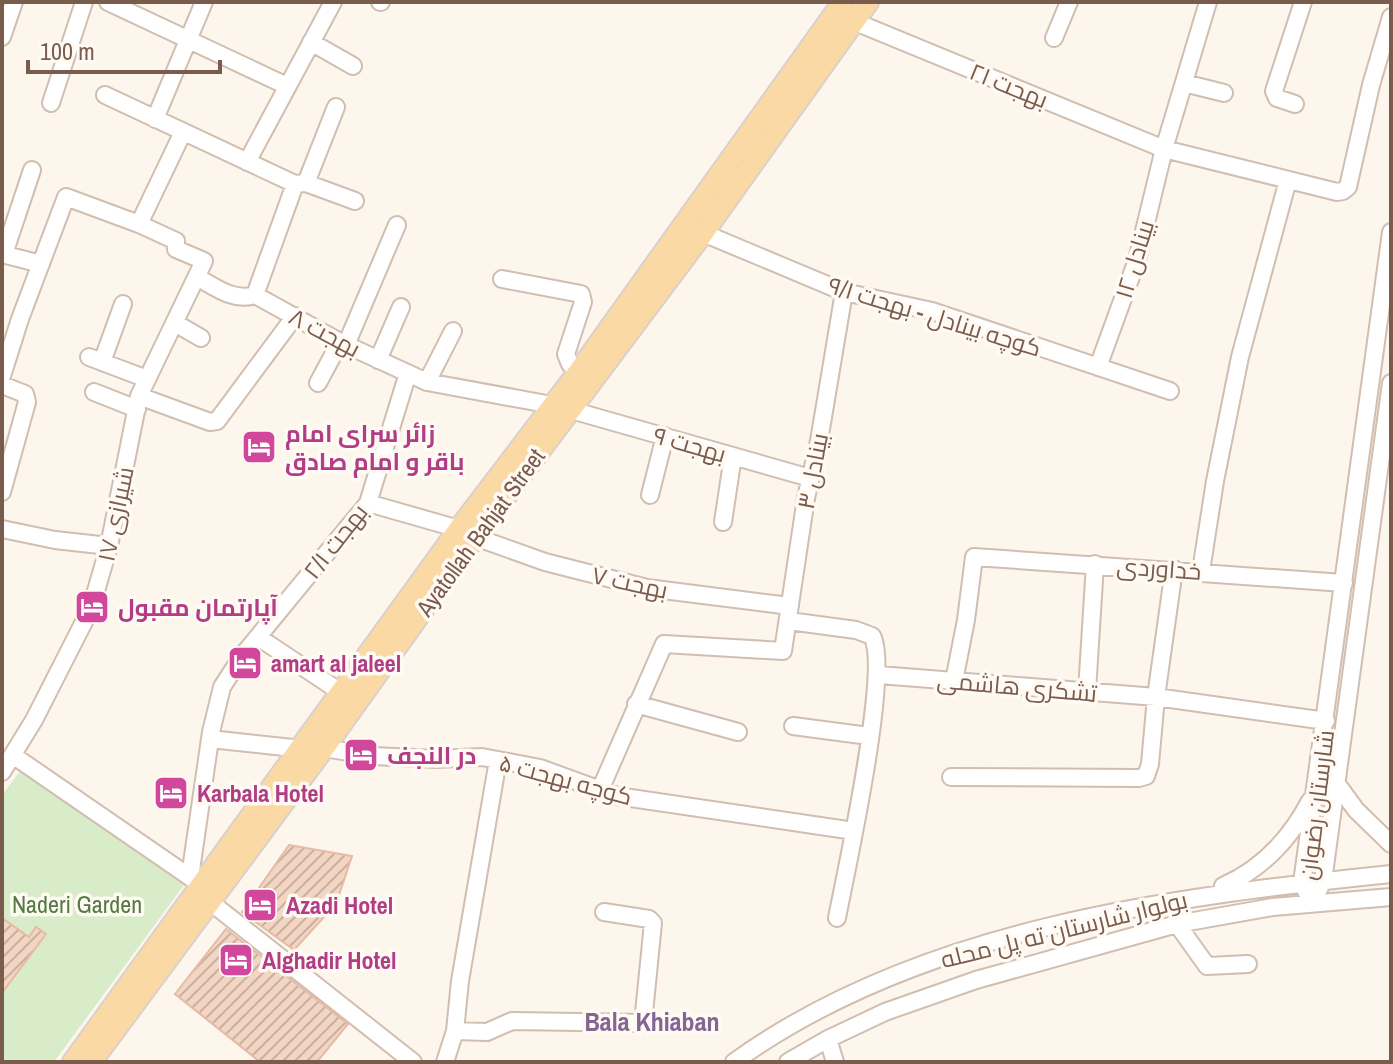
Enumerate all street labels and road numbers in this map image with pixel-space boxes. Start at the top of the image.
street label: بهجت ۲۱ [965,55,1053,115]
street label: بینادل ۱۲ [1107,216,1161,302]
street label: کوچه بینادل - بهجت ۹/۱ [824,268,1046,365]
street label: بهجت ۸ [284,300,366,364]
street label: بهجت ۹ [650,418,730,470]
street label: بینادل ۳ [789,430,835,512]
street label: Ayatollah Bahjat Street [408,441,552,623]
street label: شیرازی ۱۷ [89,464,141,564]
street label: بهجت ۲/۱ [295,497,375,585]
street label: خداوردی [1115,549,1203,587]
street label: بهجت ۷ [589,558,671,606]
street label: تشکری هاشمی [936,663,1099,709]
street label: شارستان رضوان [1291,728,1341,882]
street label: کوچه بهجت ۵ [496,746,636,813]
street label: بولوار شارستان ته پل محله [937,883,1191,976]

